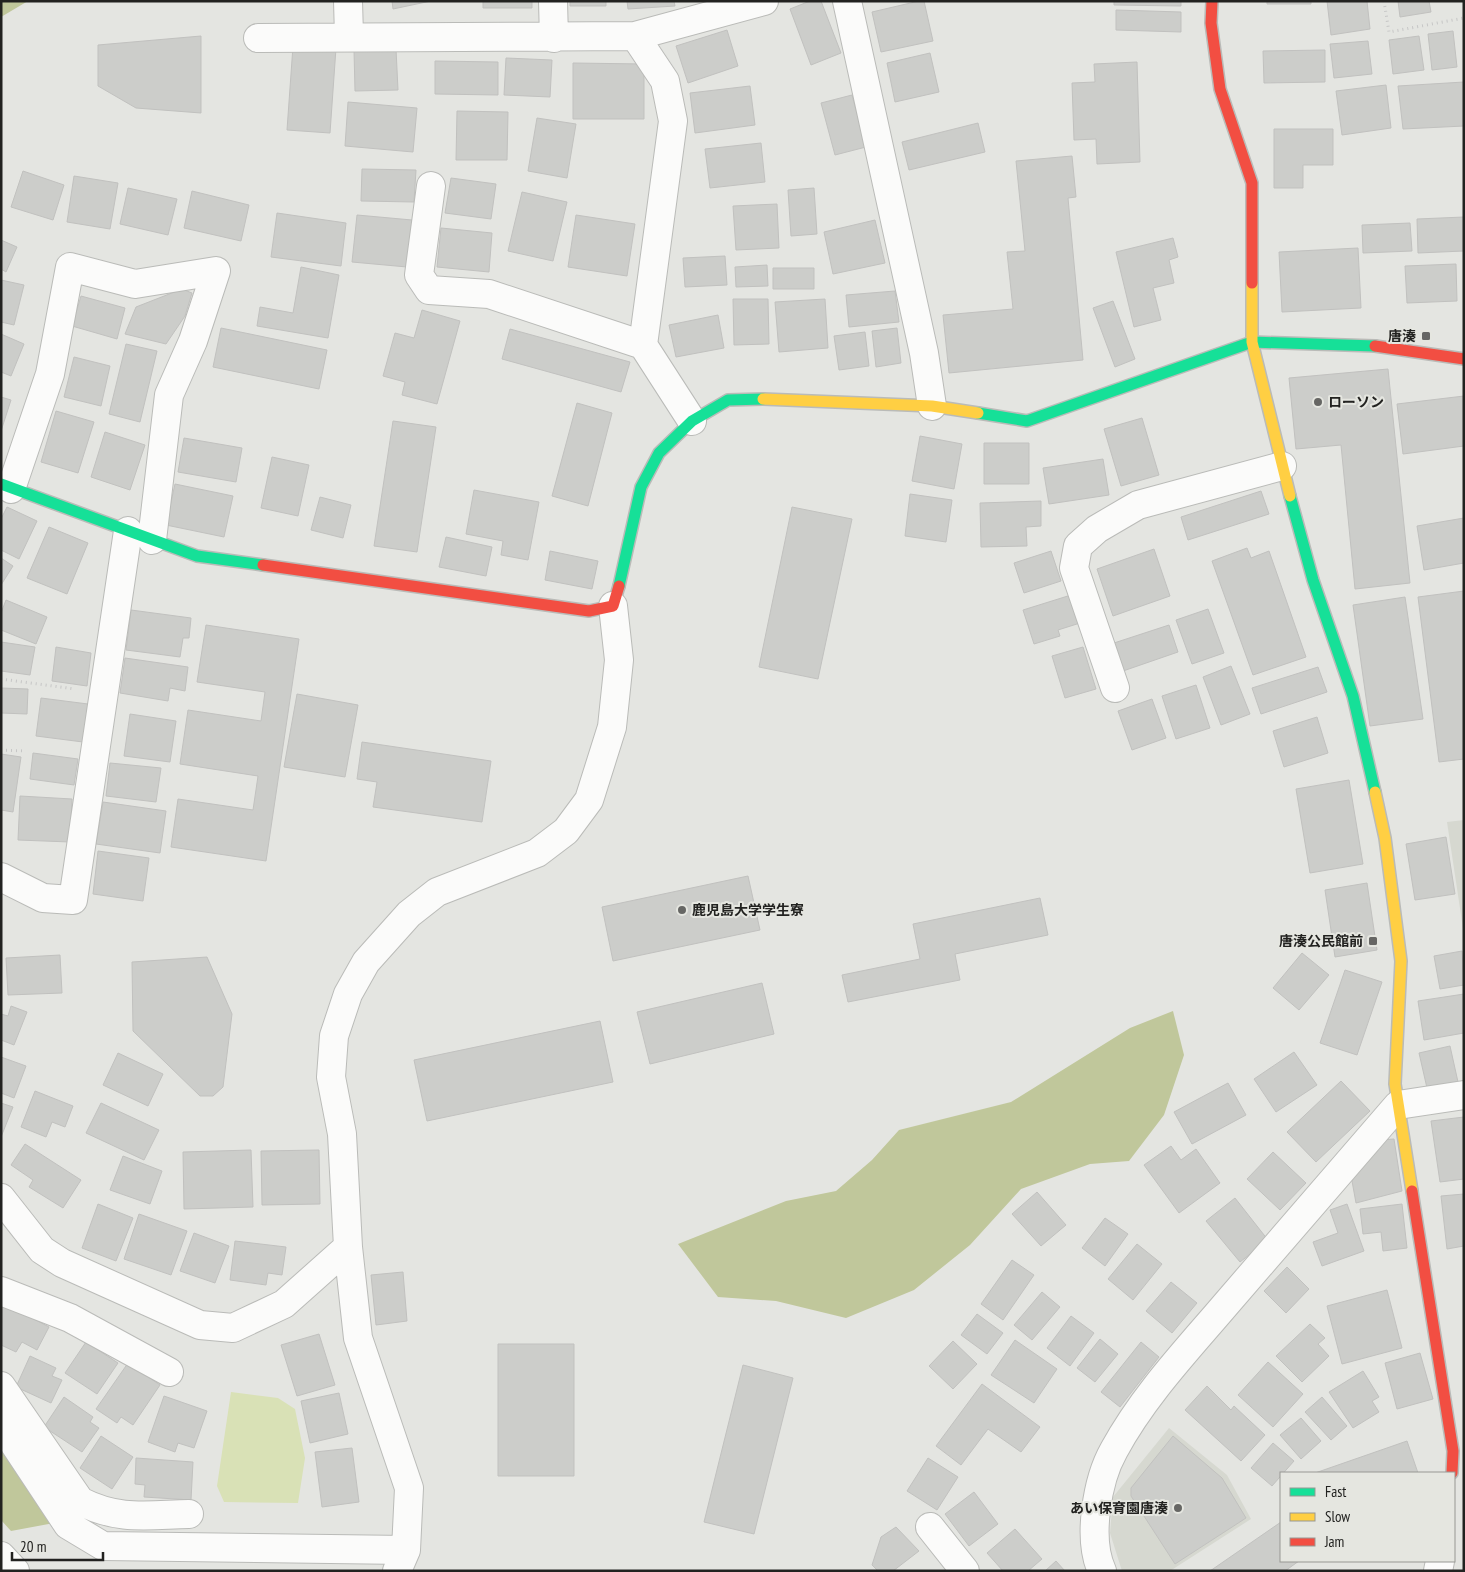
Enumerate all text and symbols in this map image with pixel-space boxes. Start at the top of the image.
place label: 唐湊 [1388,327,1416,345]
marker: 唐湊 [1420,330,1432,342]
place label: ローソン [1328,393,1384,411]
marker: ローソン [1312,396,1324,408]
place label: 鹿児島大学学生寮 [692,901,804,919]
marker: 鹿児島大学学生寮 [676,904,688,916]
place label: 唐湊公民館前 [1279,932,1363,950]
marker: 唐湊公民館前 [1367,935,1379,947]
legend [1280,1472,1455,1562]
text: Fast [1325,1482,1346,1501]
place label: あい保育園唐湊 [1070,1499,1168,1517]
marker: あい保育園唐湊 [1172,1502,1184,1514]
text: Slow [1325,1507,1350,1526]
scale bar [12,1530,104,1562]
text: Jam [1324,1532,1344,1551]
text: 20 m [20,1537,46,1556]

